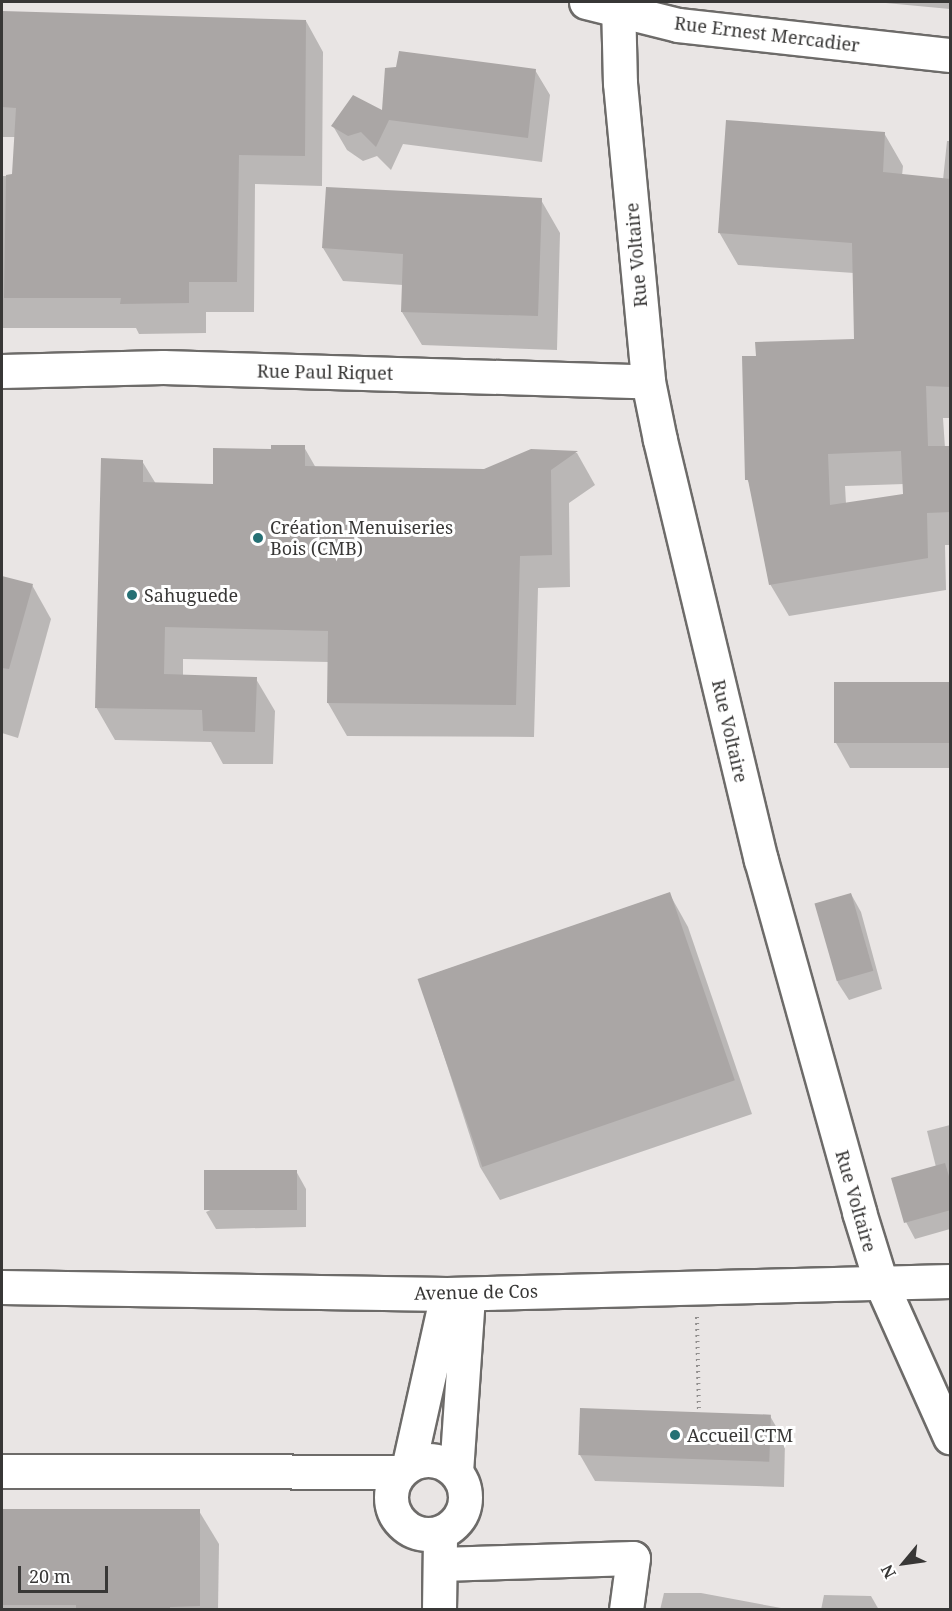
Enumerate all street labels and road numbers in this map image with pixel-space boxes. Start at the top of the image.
street label: Rue Ernest Mercadier [673,12,861,56]
street label: Rue Voltaire [621,202,651,308]
street label: Rue Paul Riquet [257,360,393,384]
street label: Rue Voltaire [708,677,752,785]
street label: Rue Voltaire [831,1148,881,1254]
street label: Avenue de Cos [414,1280,538,1304]

